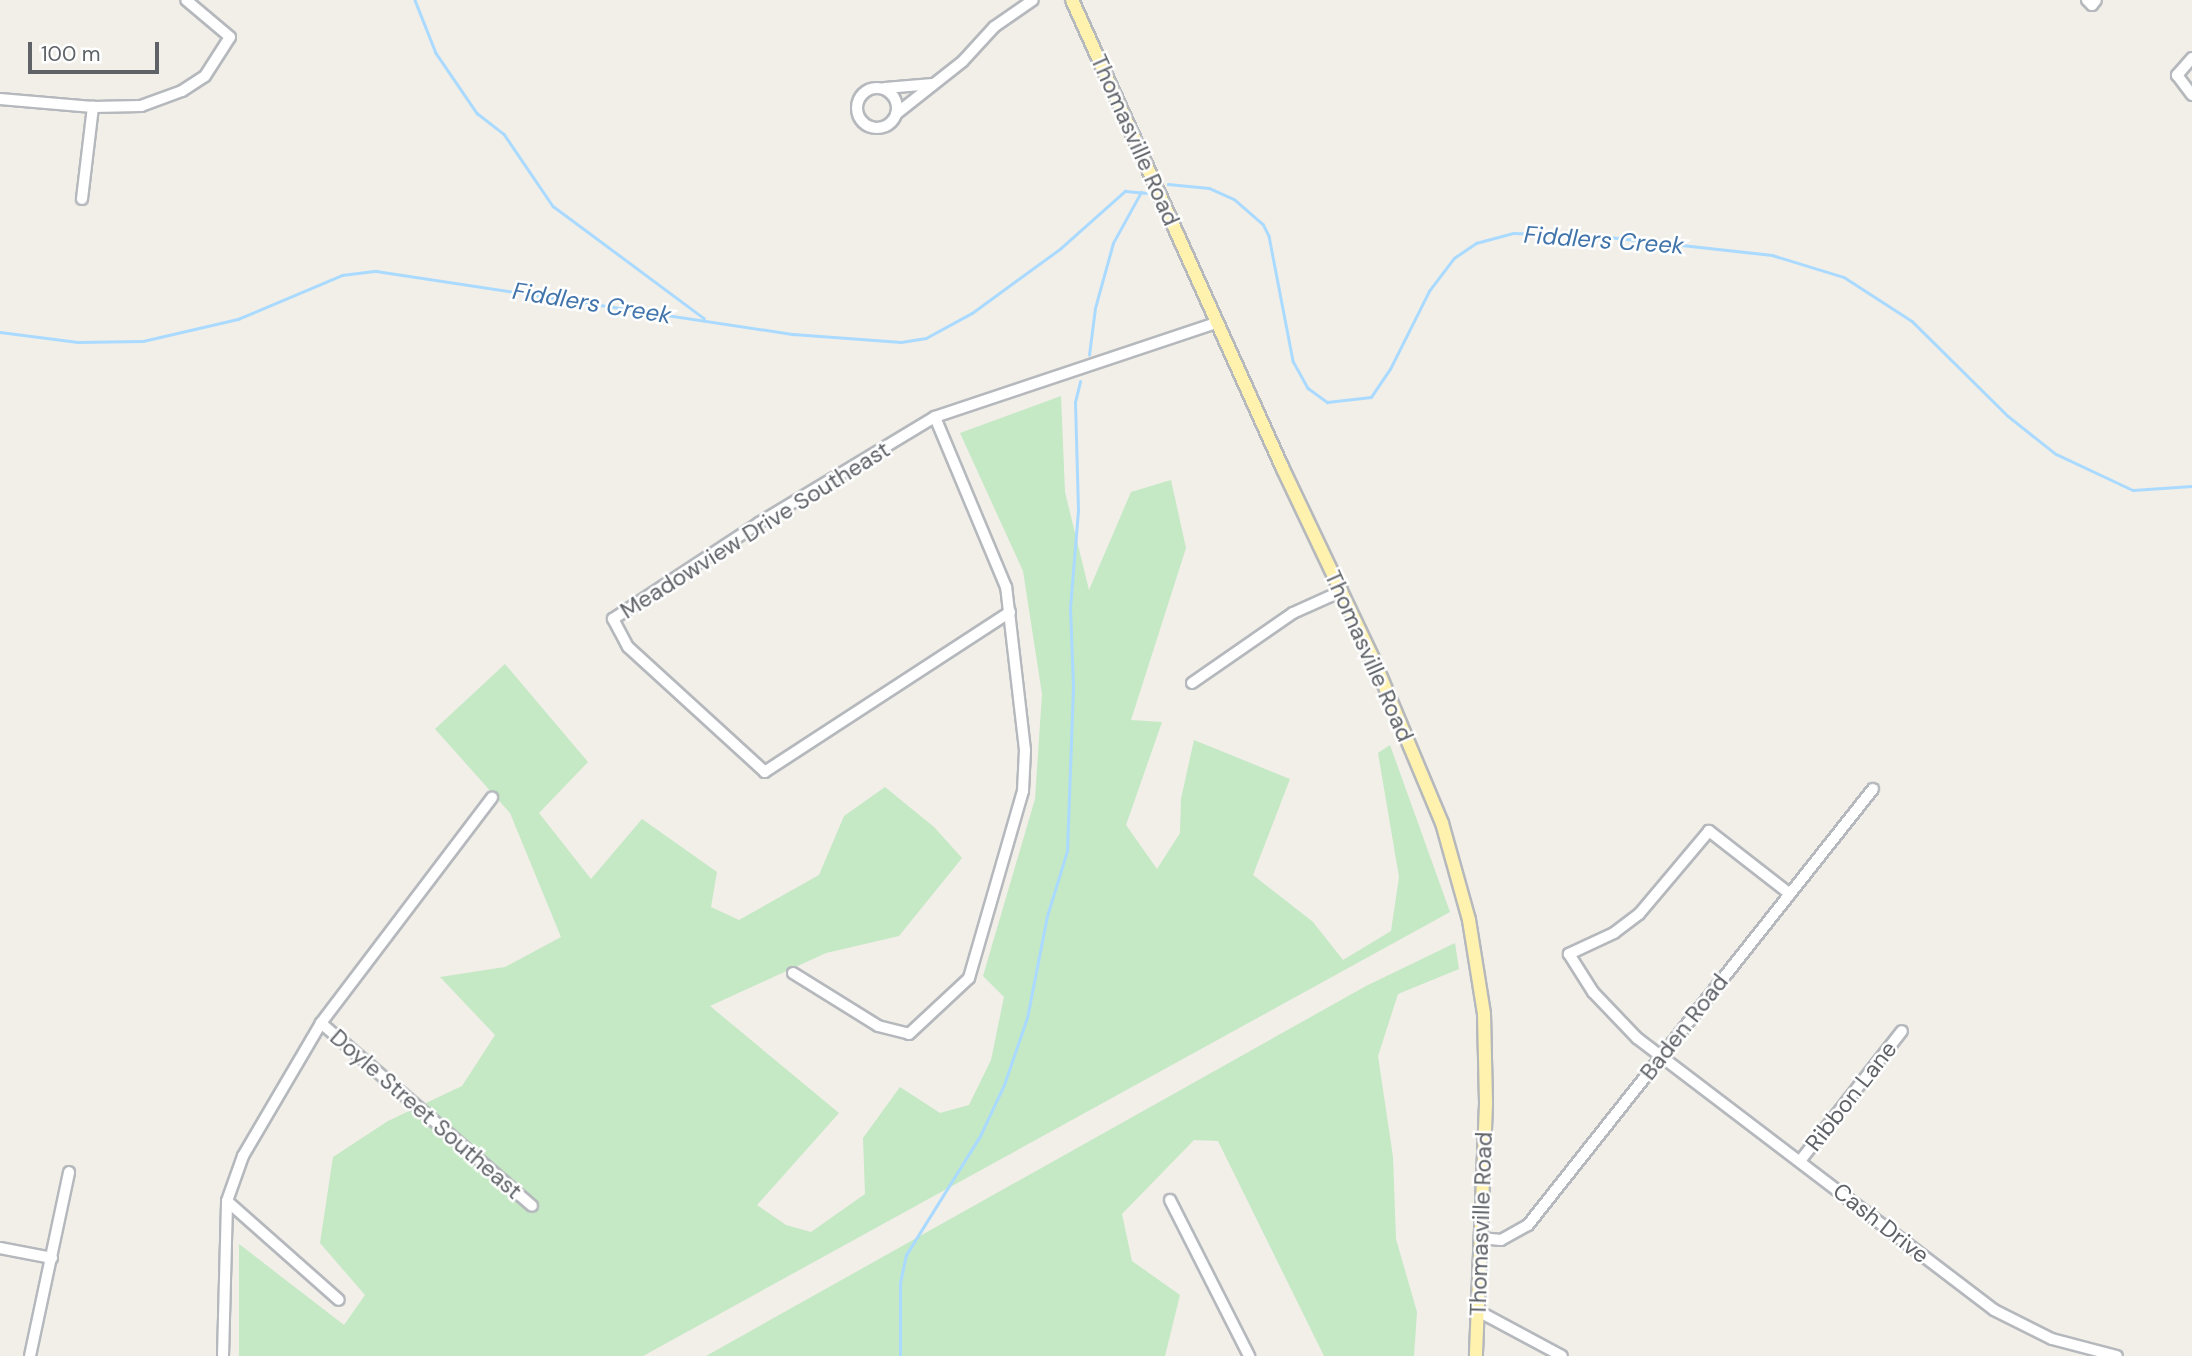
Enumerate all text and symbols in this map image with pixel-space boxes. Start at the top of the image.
scale bar [32,28,163,72]
text: 100 m [41,40,101,68]
street label: Thomasville Road [1085,50,1185,230]
water label: Fiddlers Creek [1523,220,1685,260]
water label: Fiddlers Creek [510,276,674,330]
street label: Meadowview Drive Southeast [615,435,895,625]
street label: Thomasville Road [1319,566,1419,746]
street label: Baden Road [1634,969,1734,1085]
street label: Doyle Street Southeast [325,1023,527,1205]
street label: Ribbon Lane [1800,1036,1902,1156]
street label: Thomasville Road [1464,1131,1498,1317]
street label: Cash Drive [1827,1177,1935,1269]

